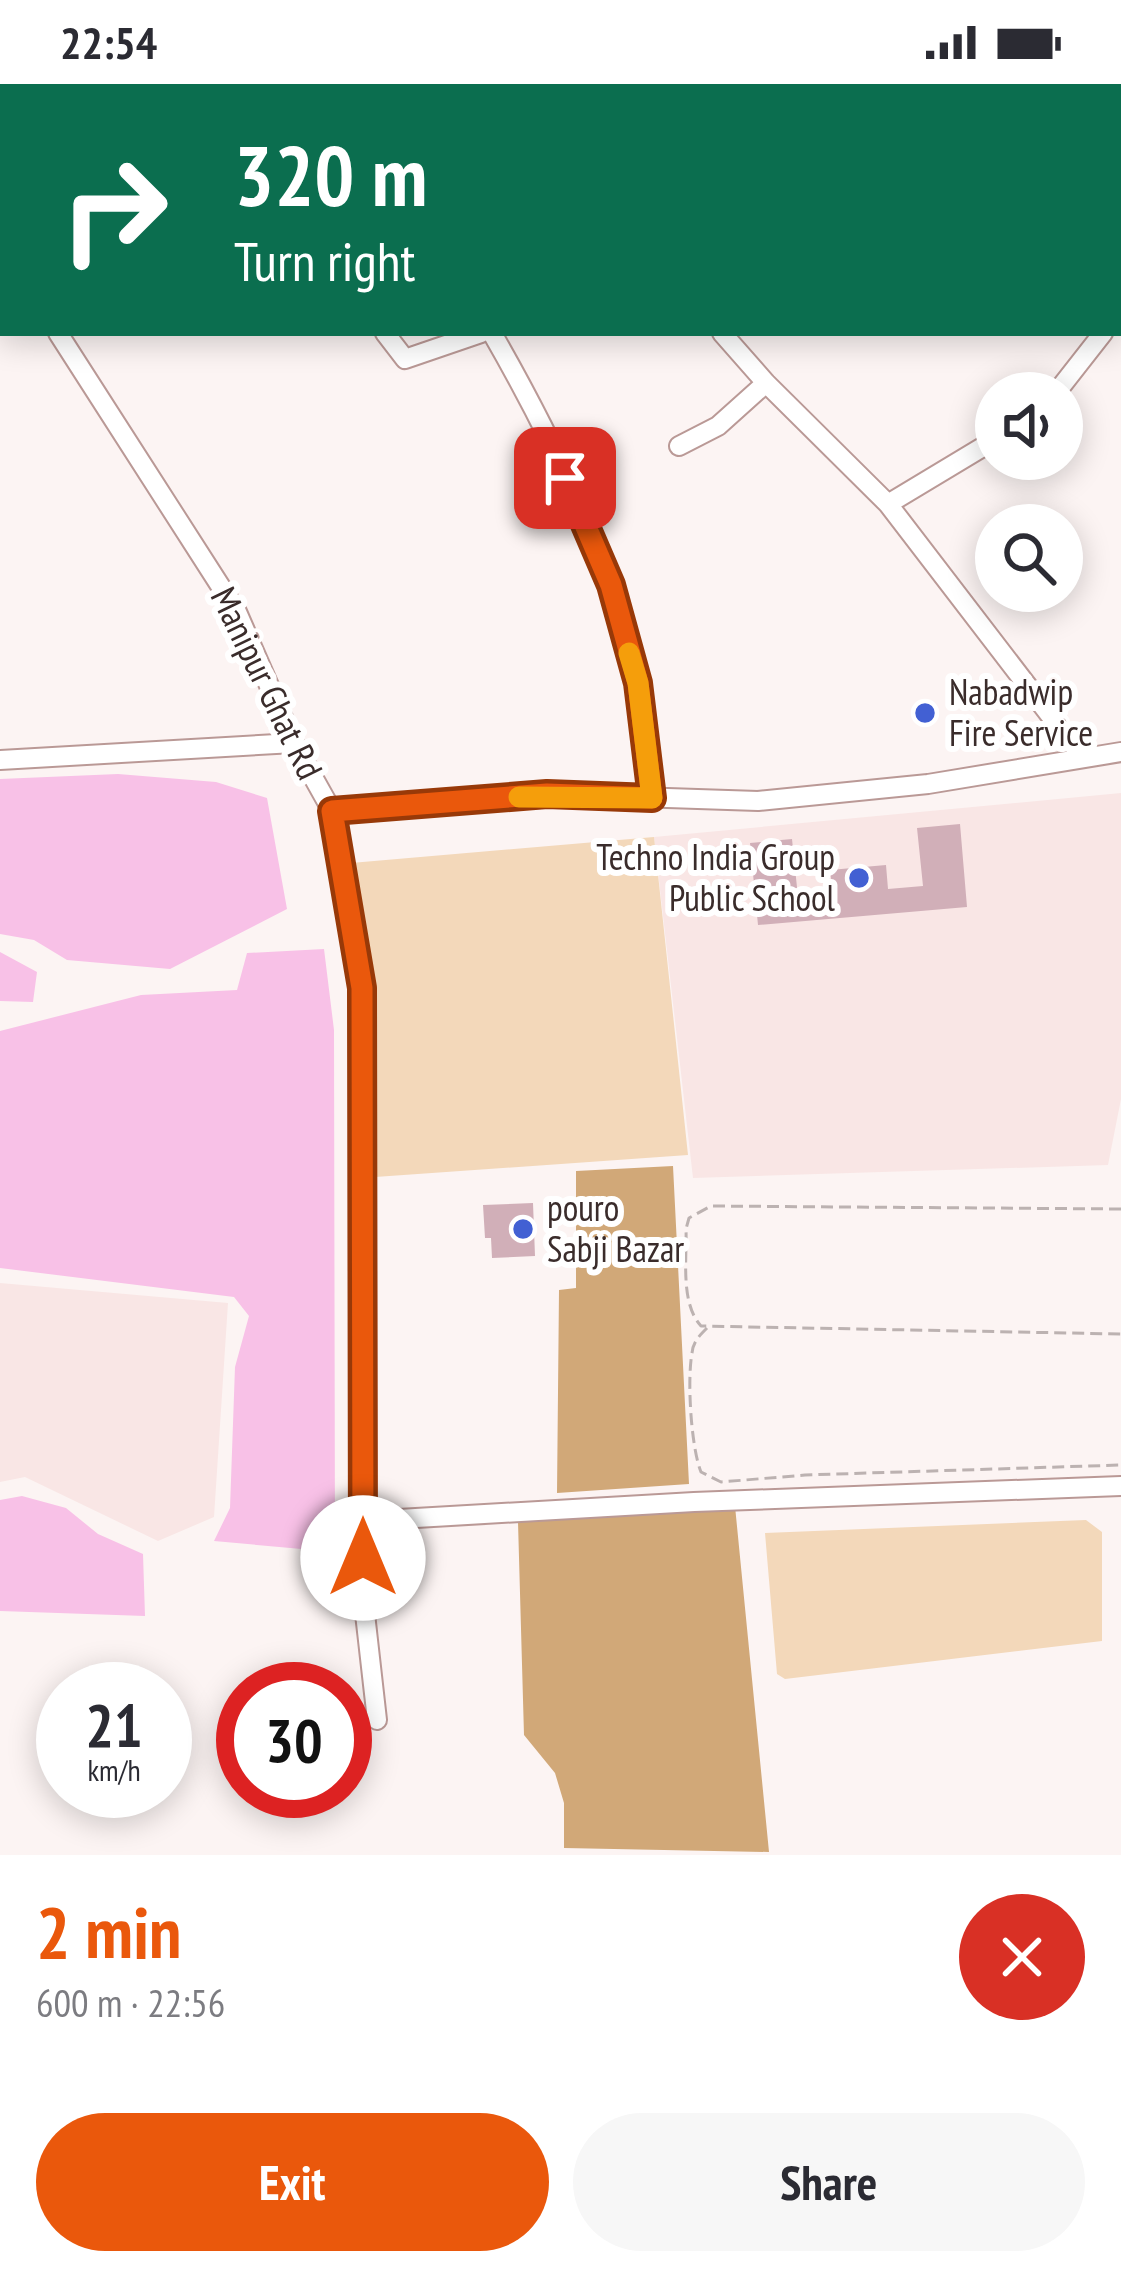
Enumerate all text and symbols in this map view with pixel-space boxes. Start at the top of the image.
text: 22:54 [60,13,157,71]
text: 320 m [234,120,427,229]
icon: right [36,132,192,288]
text: Turn right [234,226,415,296]
map controls [975,372,1083,612]
button: sound [975,372,1083,480]
pin [514,427,616,529]
icon: arrive [532,445,598,511]
button: search [975,504,1083,612]
street label: Manipur Ghat Rd [201,579,334,787]
place label: Nabadwip Fire Service [949,668,1093,756]
marker: Nabadwip Fire Service [912,700,938,726]
place label: Techno India Group Public School [596,833,836,921]
marker: Techno India Group Public School [846,865,872,891]
place label: pouro Sabji Bazar [547,1184,684,1272]
marker: pouro Sabji Bazar [510,1216,536,1242]
position arrow [300,1495,426,1621]
speed limit sign: 30 [216,1662,372,1818]
text: 21 [85,1686,143,1764]
text: km/h [87,1750,141,1789]
text: 2 min [36,1885,181,1978]
button: close [959,1894,1085,2020]
text: 600 m · 22:56 [36,1977,225,2028]
button: Exit [36,2113,549,2251]
button: Share [573,2113,1085,2251]

